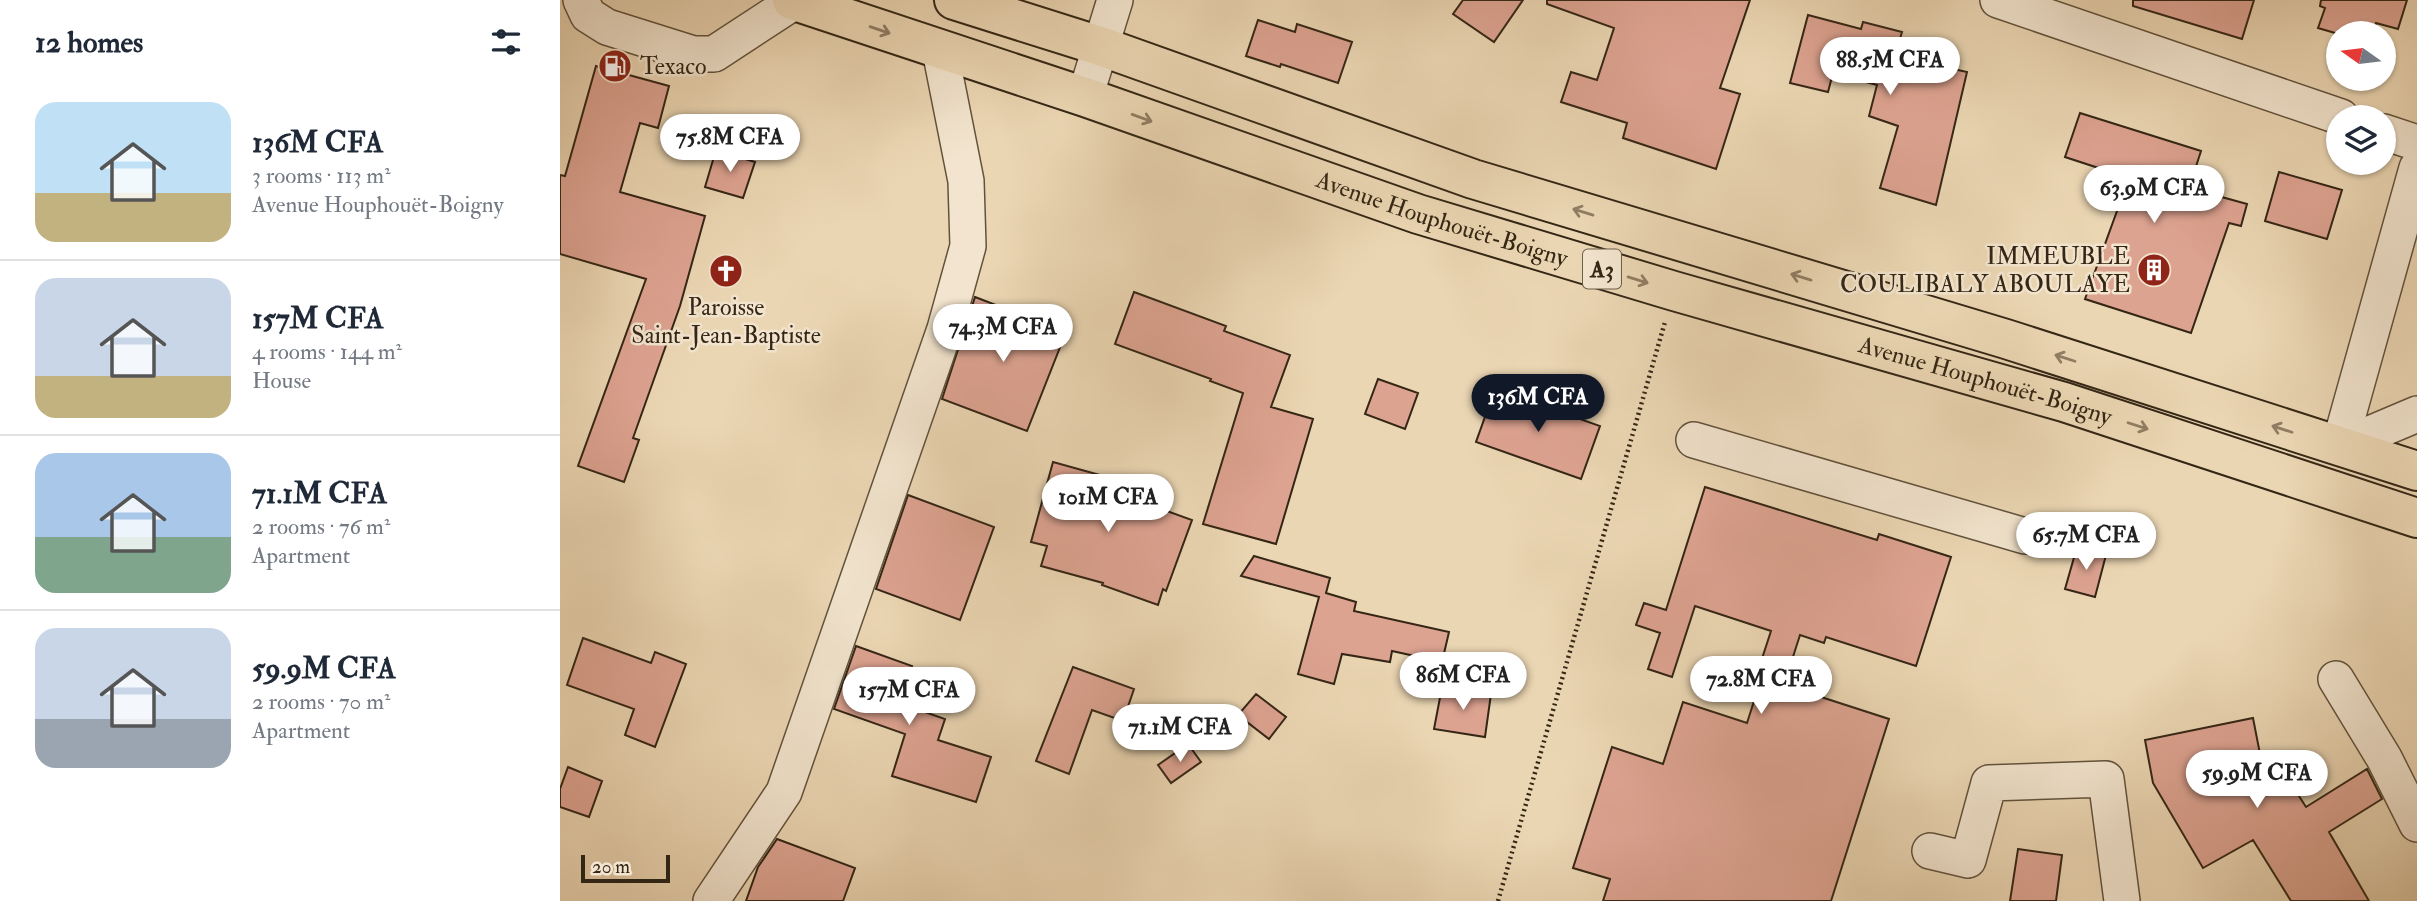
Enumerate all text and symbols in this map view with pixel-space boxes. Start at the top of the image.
north arrow [2326,21,2396,91]
map controls [2326,21,2396,175]
icon: filters [487,23,525,61]
text: 12 homes [35,24,143,61]
one-way arrow [869,24,891,37]
pin: 88.5M CFA [1810,38,1970,97]
text: 88.5M CFA [1836,45,1944,74]
fuel station icon: Texaco [596,47,634,85]
place label: Texaco [640,51,706,82]
button: layers [2326,105,2396,175]
one-way arrow [1131,113,1153,125]
pin: 75.8M CFA [650,114,810,174]
text: 75.8M CFA [676,122,784,151]
text: 136M CFA [252,124,384,161]
icon: home [91,130,175,214]
text: 3 rooms · 113 m² [252,161,391,190]
street label: Avenue Houphouët-Boigny [1311,164,1572,274]
pin: 63.9M CFA [2074,166,2234,225]
text: 63.9M CFA [2100,173,2208,202]
text: Avenue Houphouët-Boigny [252,190,504,219]
one-way arrow [1573,204,1595,217]
place label: IMMEUBLE COULIBALY ABOULAYE [1840,241,2130,300]
road number: A3 [1583,250,1621,288]
building icon: IMMEUBLE COULIBALY ABOULAYE [2135,251,2173,289]
church icon: Paroisse Saint-Jean-Baptiste [707,252,745,290]
one-way arrow [1790,270,1812,283]
one-way arrow [1627,275,1649,288]
place label: Paroisse Saint-Jean-Baptiste [631,292,821,351]
text: 157M CFA [252,300,384,337]
pin: 74.3M CFA [923,304,1083,364]
icon: home [91,306,175,390]
text: 74.3M CFA [949,312,1057,341]
street label: Avenue Houphouët-Boigny [1854,329,2116,433]
text: 4 rooms · 144 m² [252,337,402,366]
one-way arrow [2055,351,2077,364]
text: House [252,366,311,395]
pin: 136M CFA [1466,374,1610,434]
text: 136M CFA [1488,382,1588,411]
one-way arrow [2127,421,2149,433]
one-way arrow [2271,421,2293,434]
text: 71.1M CFA [252,475,387,512]
pin: 101M CFA [1036,475,1180,534]
icon: home [91,481,175,565]
text: 101M CFA [1058,482,1158,511]
text: 2 rooms · 76 m² [252,512,390,541]
pin: 65.7M CFA [2006,512,2166,572]
text: 65.7M CFA [2032,520,2140,549]
text: Apartment [252,541,350,570]
text: 59.9M CFA [252,650,396,687]
pin: 86M CFA [1398,652,1528,712]
icon: home [91,656,175,740]
pin: 72.8M CFA [1681,656,1841,716]
text: 86M CFA [1416,660,1510,689]
text: 72.8M CFA [1706,664,1816,693]
pin: 157M CFA [837,668,981,727]
text: 157M CFA [858,675,960,704]
text: 2 rooms · 70 m² [252,687,391,716]
pin: 71.1M CFA [1100,704,1260,764]
text: 71.1M CFA [1128,712,1232,741]
text: Apartment [252,716,350,745]
pin: 59.9M CFA [2177,750,2337,810]
text: 59.9M CFA [2202,758,2312,787]
scale bar [581,852,670,884]
text: 20 m [592,855,630,879]

